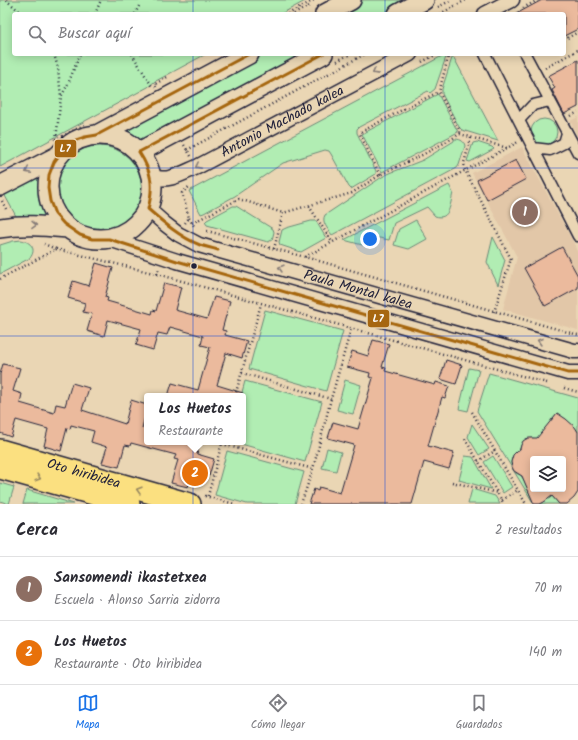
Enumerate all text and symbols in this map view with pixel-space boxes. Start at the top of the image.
search box [12,12,566,56]
text: Buscar aquí [58,22,131,46]
icon: search [26,23,48,45]
one-way arrow [372,68,379,75]
street label: Antonio Machado kalea [217,80,348,163]
line badge: L7 [54,139,77,158]
text: L7 [59,140,71,158]
one-way arrow [195,161,203,169]
one-way arrow [25,167,32,174]
pin: 1 [512,197,538,227]
one-way arrow [31,221,37,229]
your location [360,229,380,249]
unlabelled marker [189,261,199,271]
one-way arrow [277,264,284,272]
street label: Paula Montal kalea [301,264,415,316]
line badge: L7 [367,309,390,328]
text: L7 [372,310,384,328]
one-way arrow [537,337,544,346]
popup [144,393,246,445]
text: Los Huetos [159,397,231,421]
text: Restaurante [159,421,223,442]
street label: Oto hiribidea [44,453,123,495]
map controls [530,456,566,492]
button: layers [530,456,566,492]
pin: 2 [182,458,208,488]
one-way arrow [34,473,41,482]
one-way arrow [136,486,143,495]
text: Cerca [16,517,58,544]
text: 2 resultados [495,520,562,541]
text: Sansomendi ikastetxea [54,566,207,590]
text: 1 [27,578,31,599]
text: 70 m [534,578,562,599]
text: Escuela · Alonso Sarria zidorra [54,590,220,611]
text: Los Huetos [54,630,127,654]
text: 2 [25,642,33,663]
text: 140 m [529,642,562,663]
text: Restaurante · Oto hiribidea [54,654,202,675]
tab: Mapa [76,692,100,734]
tab: Cómo llegar [251,692,305,734]
tab: Guardados [456,692,502,734]

